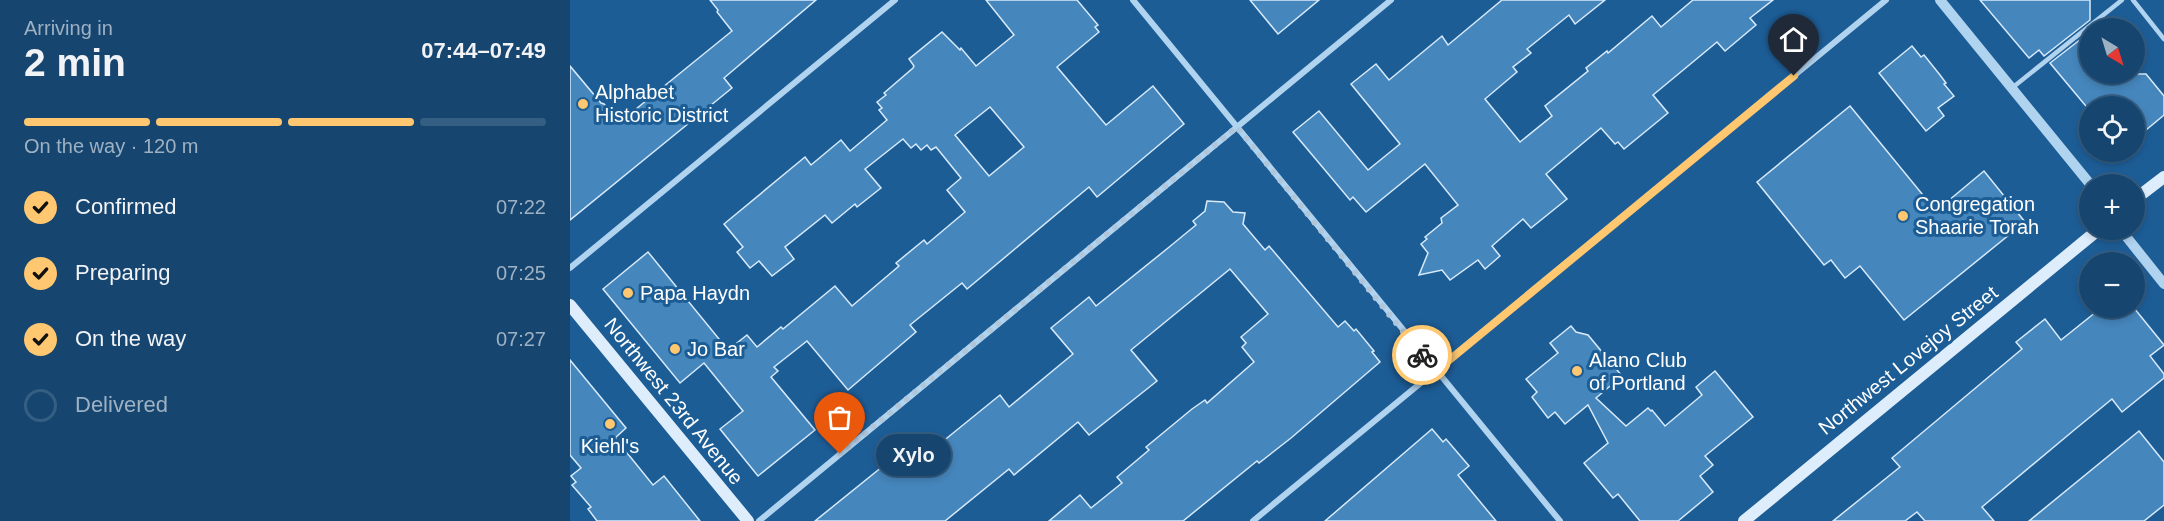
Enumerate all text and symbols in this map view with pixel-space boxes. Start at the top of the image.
pin [1768,14,1819,76]
text: Arriving in [24,17,113,39]
north arrow [2079,18,2145,84]
map controls [2079,18,2145,318]
icon: home [1777,23,1810,56]
text: 07:44–07:49 [421,38,546,63]
text: 2 min [24,41,126,84]
place label: Alphabet Historic District [595,81,729,126]
button: locate [2079,96,2145,162]
marker: Alphabet Historic District [576,97,590,111]
text: On the way · 120 m [24,135,199,157]
button: + [2079,174,2145,240]
icon: check [24,191,57,224]
place label: Congregation Shaarie Torah [1915,193,2039,238]
text: Confirmed [75,194,176,219]
text: 07:22 [496,196,546,218]
marker: Congregation Shaarie Torah [1896,209,1910,223]
button: − [2079,252,2145,318]
icon: check [24,257,57,290]
text: Preparing [75,260,170,285]
text: 07:25 [496,262,546,284]
street label: Northwest Lovejoy Street [1814,281,2002,439]
place label: Papa Haydn [640,282,750,304]
marker: Papa Haydn [621,286,635,300]
street label: Northwest 23rd Avenue [600,313,748,489]
icon: check [24,323,57,356]
courier [1392,325,1452,385]
text: On the way [75,326,186,351]
text: 07:27 [496,328,546,350]
place label: Jo Bar [687,338,745,360]
icon: bike [1406,339,1439,372]
marker: Jo Bar [668,342,682,356]
place label: Alano Club of Portland [1589,349,1687,394]
marker: Alano Club of Portland [1570,364,1584,378]
text: Delivered [75,392,168,417]
pin [814,392,865,454]
icon: bag [823,401,856,434]
marker: Kiehl's [603,417,617,431]
callout: Xylo [876,433,951,475]
place label: Kiehl's [581,435,639,457]
text: Xylo [892,444,935,466]

